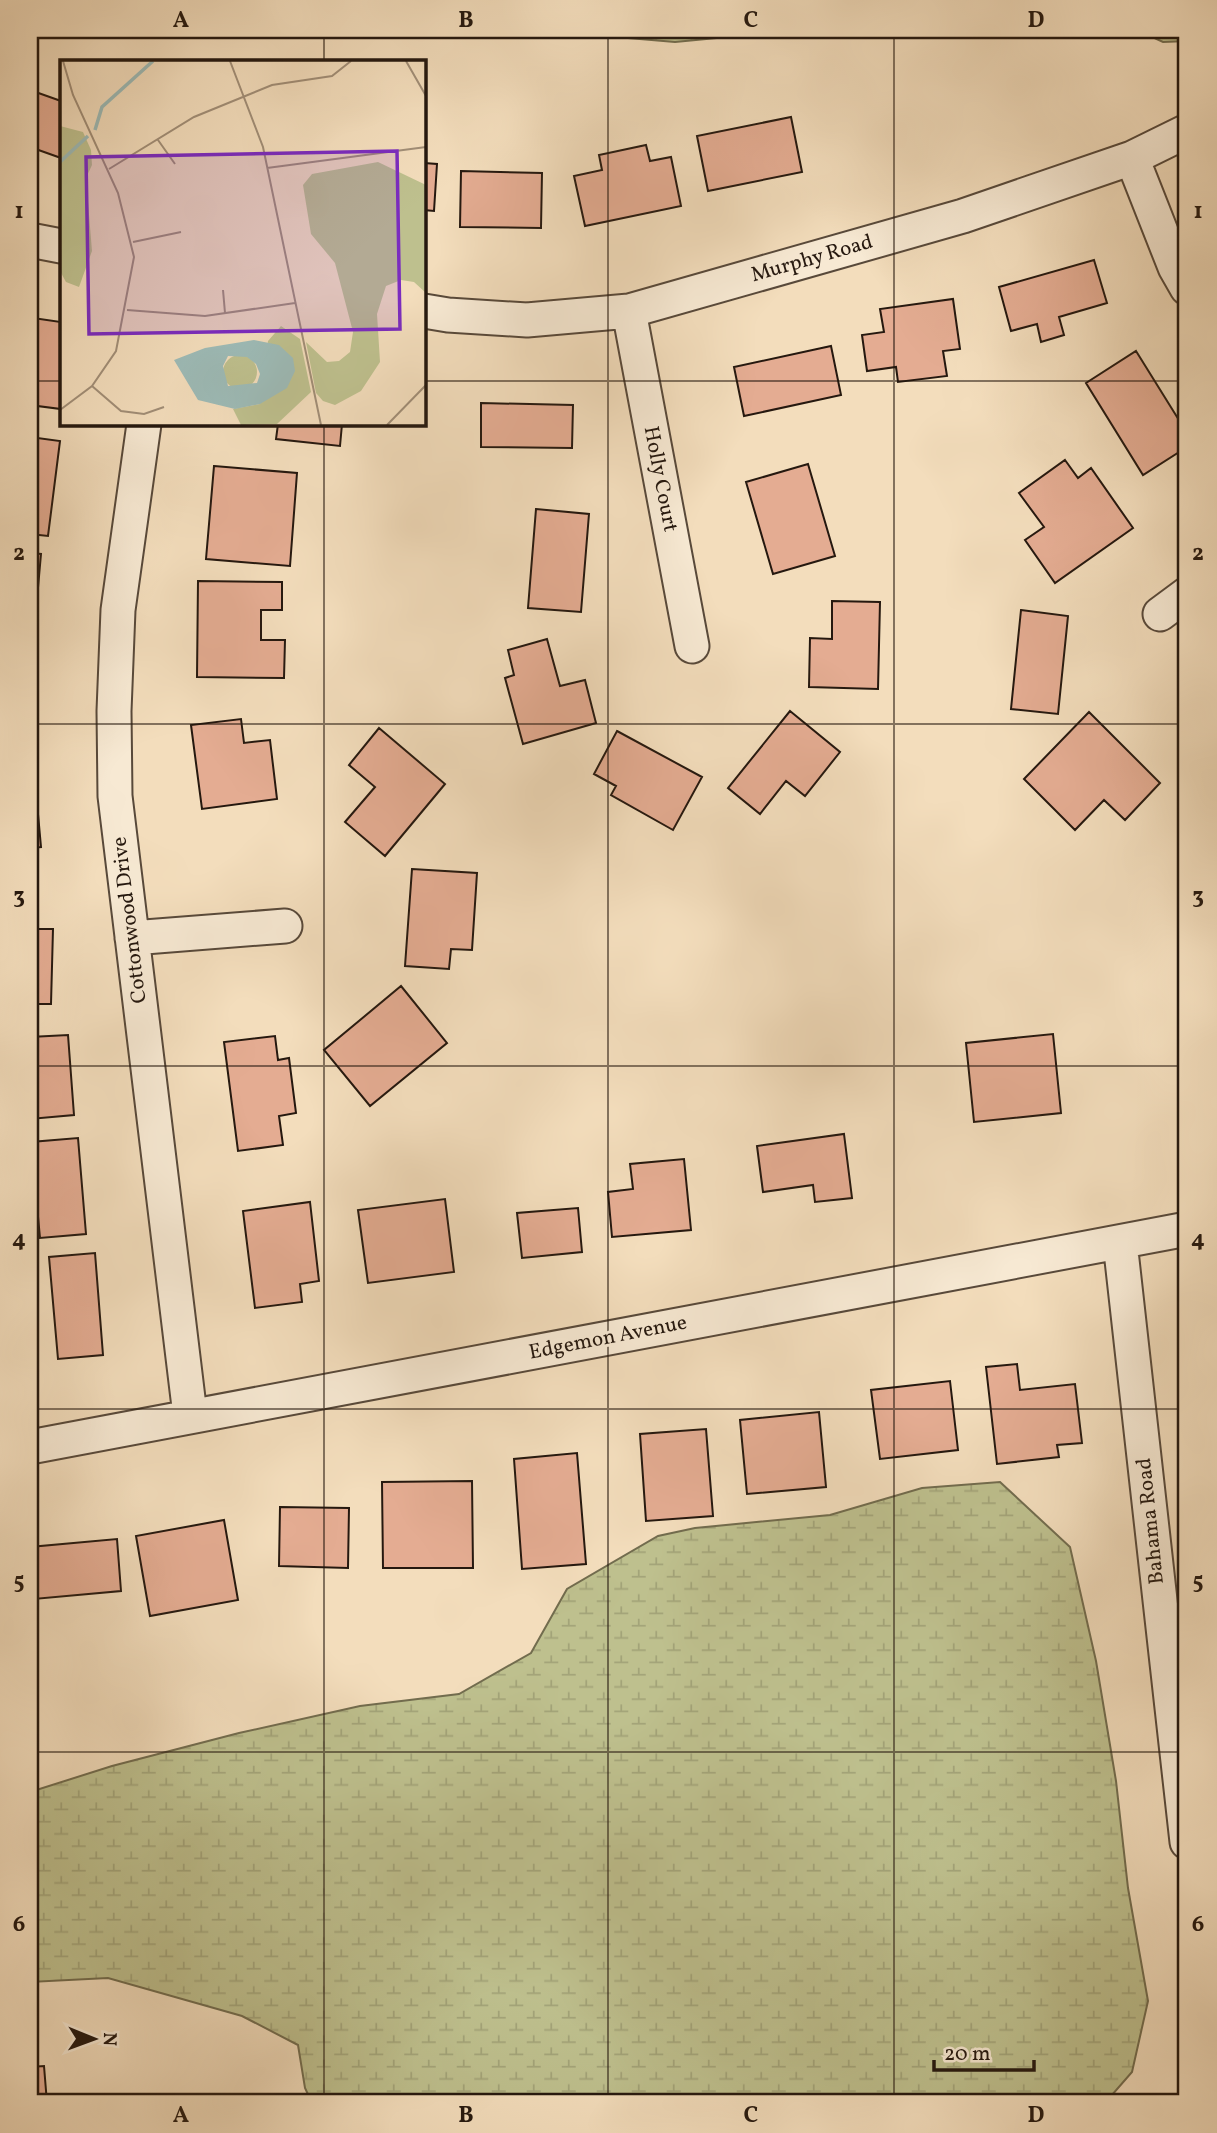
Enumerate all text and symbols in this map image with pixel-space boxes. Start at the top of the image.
text: A [173,5,189,37]
text: B [458,5,474,37]
text: C [744,5,758,37]
text: D [1028,5,1045,37]
inset map [60,60,425,425]
text: 1 [14,196,24,228]
text: 1 [1193,196,1203,228]
street label: Murphy Road [748,228,876,290]
street label: Holly Court [636,424,684,534]
text: 2 [13,538,25,570]
text: 2 [1192,538,1204,570]
street label: Cottonwood Drive [105,835,155,1005]
text: 3 [13,881,25,913]
text: 3 [1192,881,1204,913]
text: 4 [12,1224,26,1256]
text: 4 [1191,1224,1205,1256]
street label: Edgemon Avenue [527,1308,690,1368]
street label: Bahama Road [1130,1456,1172,1586]
text: 5 [13,1566,25,1598]
text: 5 [1192,1566,1204,1598]
text: 6 [13,1909,25,1941]
text: 6 [1192,1909,1204,1941]
north arrow [60,2004,130,2074]
scale bar [934,2028,1033,2072]
text: N [96,2032,122,2047]
text: 20 m [944,2040,990,2069]
text: A [173,2100,189,2132]
text: B [458,2100,474,2132]
text: C [744,2100,758,2132]
text: D [1028,2100,1045,2132]

